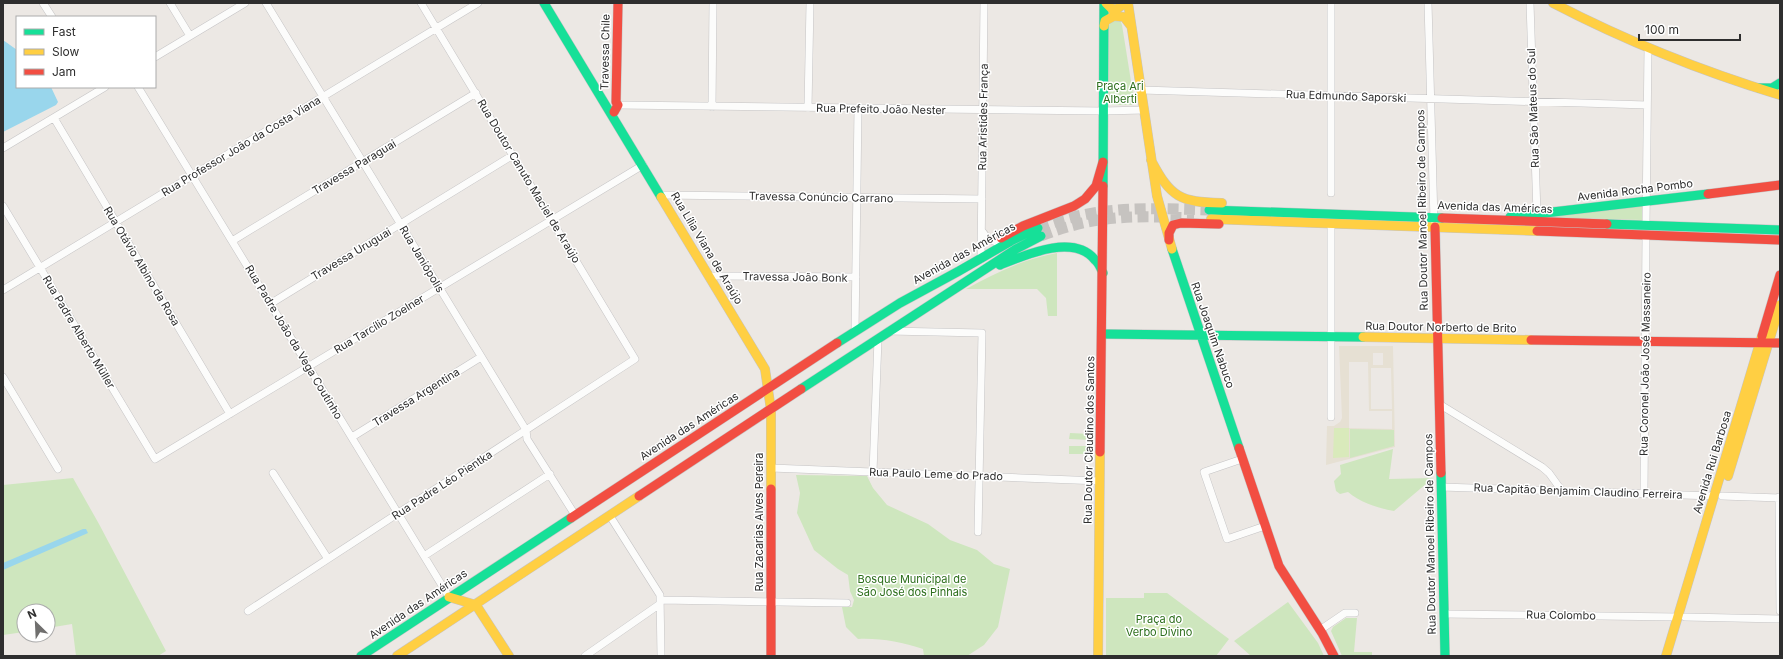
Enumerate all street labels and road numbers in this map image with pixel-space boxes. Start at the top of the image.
street label: Travessa Chile [597,14,613,90]
street label: Rua São Mateus do Sul [1524,48,1542,168]
street label: Rua Aristides França [975,63,991,171]
street label: Rua Edmundo Saporski [1286,87,1406,105]
street label: Rua Professor João da Costa Viana [159,93,323,199]
street label: Rua Doutor Canuto Maciel de Araújo [474,96,584,266]
street label: Rua Prefeito João Nester [816,101,946,117]
street label: Rua Doutor Manoel Ribeiro de Campos [1413,109,1431,311]
street label: Travessa Paraguai [309,136,399,198]
street label: Avenida Rocha Pombo [1576,176,1694,204]
street label: Rua Lília Viana de Araújo [668,189,746,307]
street label: Travessa Conúncio Carrano [749,189,894,205]
street label: Avenida das Américas [1437,198,1553,216]
street label: Rua Otávio Albino da Rosa [101,204,183,328]
street label: Avenida das Américas [910,219,1018,287]
street label: Rua Janiópolis [397,223,448,295]
street label: Travessa Uruguai [308,225,394,283]
street label: Rua Padre João da Vega Coutinho [242,262,346,422]
street label: Travessa João Bonk [742,269,848,285]
street label: Rua Coronel João José Massaneiro [1636,272,1654,456]
street label: Rua Padre Alberto Müller [40,273,118,391]
street label: Rua Joaquim Nabuco [1188,280,1238,390]
street label: Rua Tarcílio Zoelner [331,291,427,357]
street label: Rua Doutor Norberto de Brito [1365,319,1517,335]
street label: Rua Doutor Claudino dos Santos [1081,356,1097,524]
street label: Travessa Argentina [370,365,462,429]
street label: Avenida das Américas [637,389,741,463]
street label: Avenida Rui Barbosa [1690,409,1734,515]
street label: Rua Doutor Manoel Ribeiro de Campos [1421,433,1439,635]
street label: Rua Padre Léo Pientka [389,447,495,523]
street label: Rua Zacarias Alves Pereira [752,453,766,591]
street label: Rua Paulo Leme do Prado [869,465,1003,483]
street label: Rua Capitão Benjamim Claudino Ferreira [1473,480,1683,502]
street label: Avenida das Américas [366,566,470,642]
street label: Rua Colombo [1526,607,1596,623]

